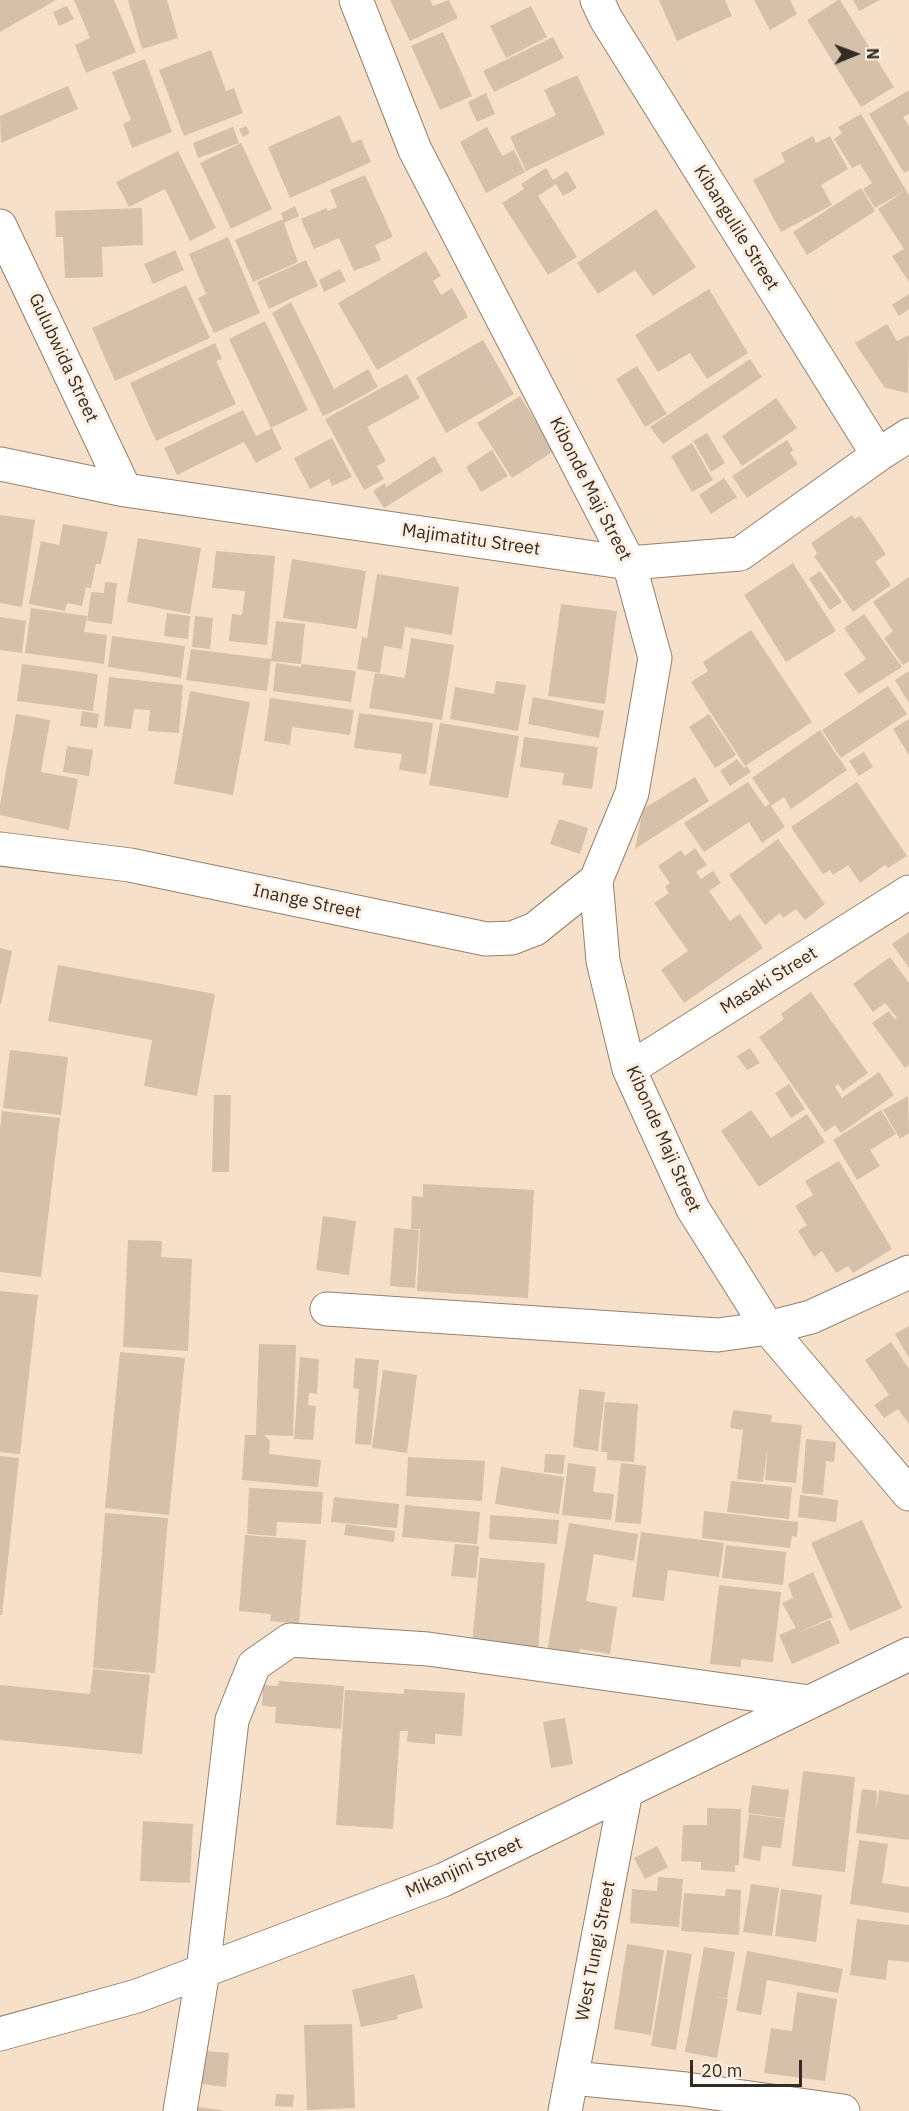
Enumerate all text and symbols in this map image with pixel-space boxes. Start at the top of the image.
north arrow [825,24,885,84]
text: N [863,48,883,60]
street label: Kibangulile Street [689,161,783,295]
street label: Gulubwida Street [24,290,102,426]
street label: Kibonde Maji Street [544,414,636,564]
street label: Majimatitu Street [400,520,542,560]
street label: Inange Street [251,880,363,924]
street label: Masaki Street [717,943,821,1019]
street label: Kibonde Maji Street [621,1062,705,1216]
street label: Mikanjini Street [402,1833,526,1903]
street label: West Tungi Street [572,1879,620,2023]
scale bar [693,2048,806,2086]
text: 20 m [701,2059,743,2082]

